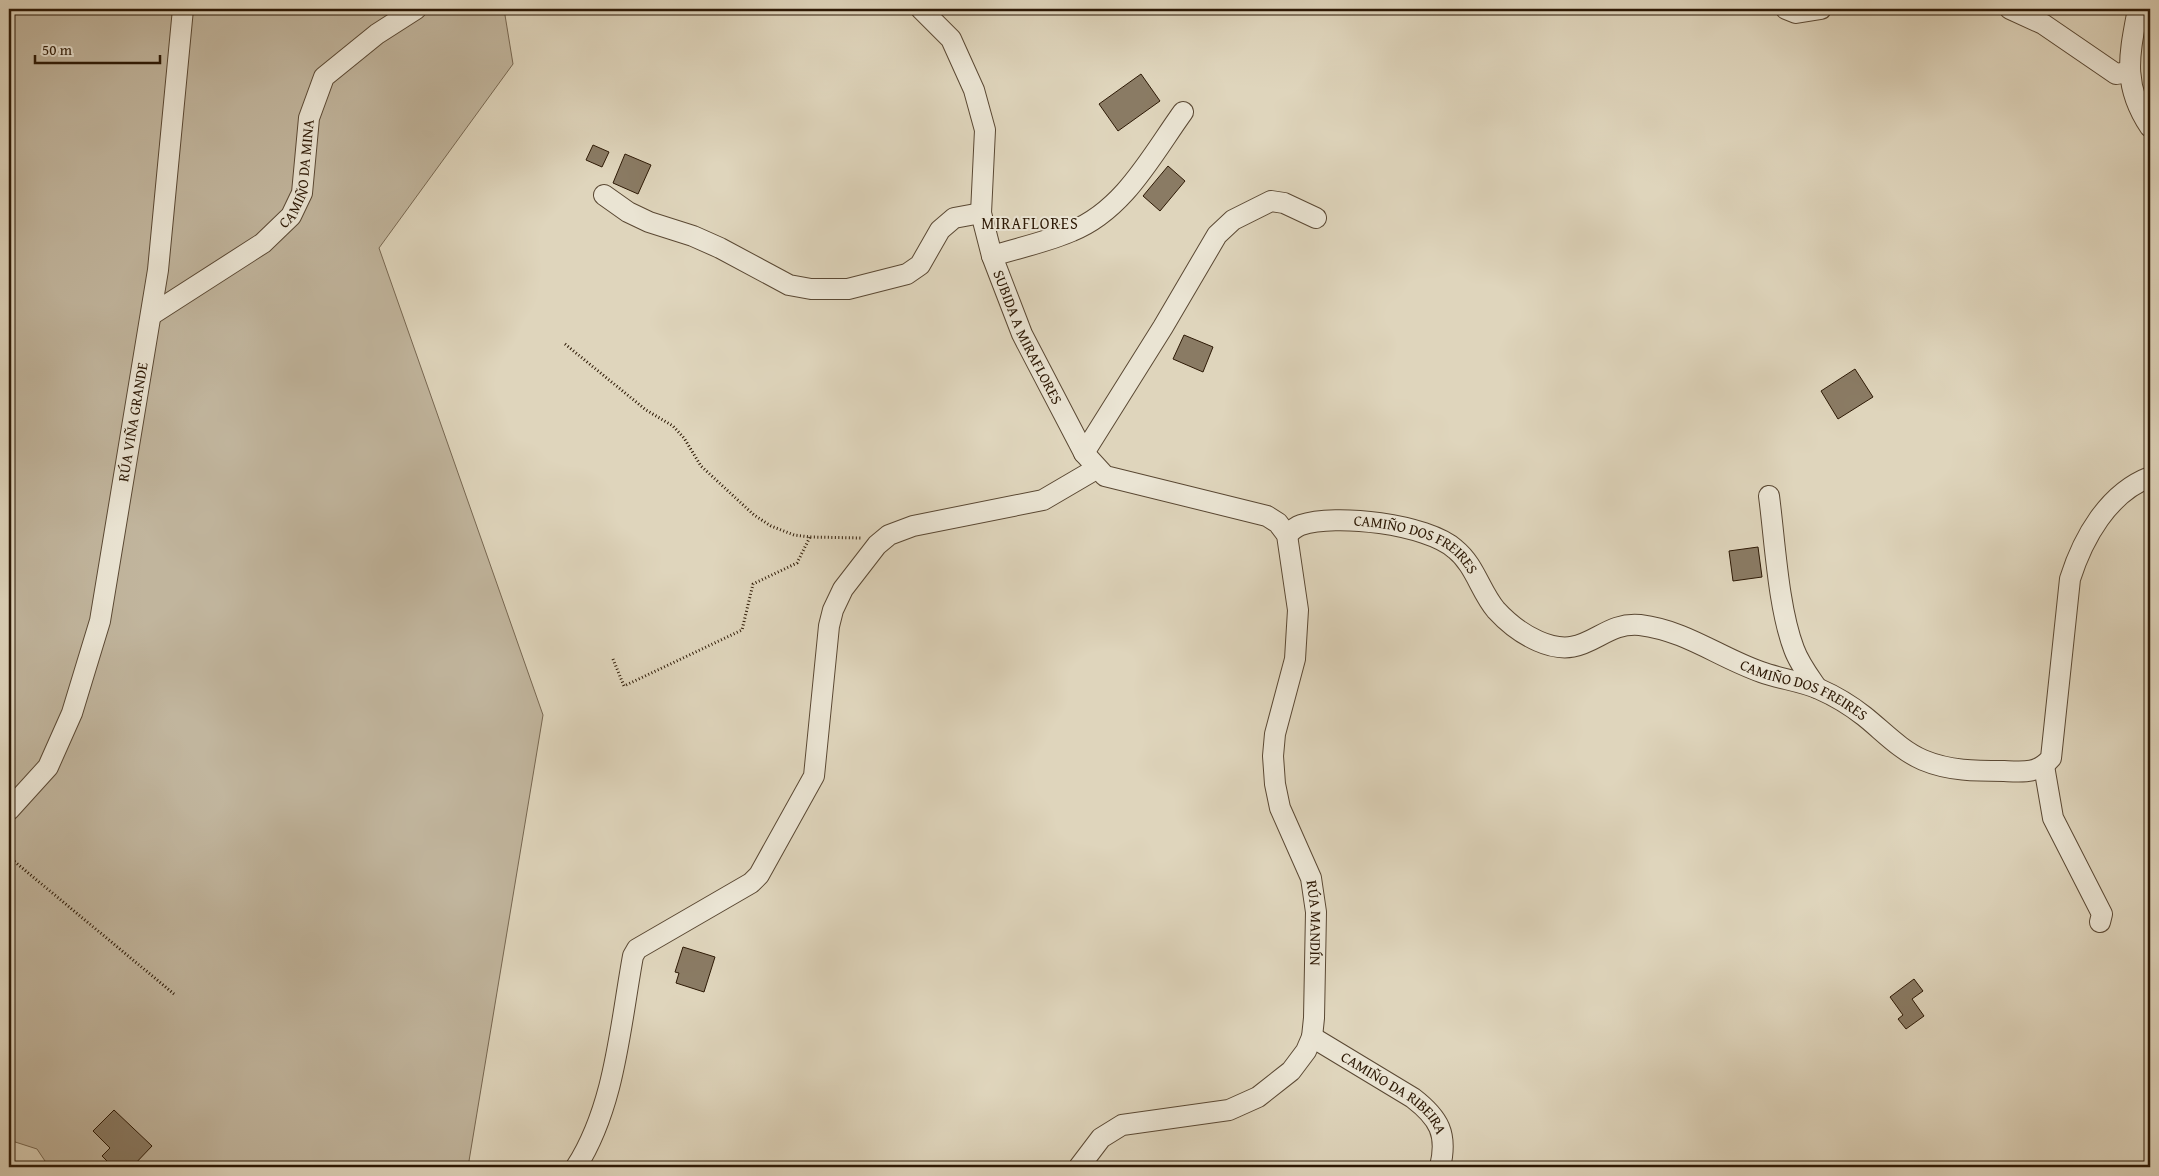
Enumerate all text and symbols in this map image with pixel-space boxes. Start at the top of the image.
scale bar [35,32,160,64]
text: 50 m [42,39,73,60]
street label: CAMIÑO DA MINA [274,118,319,233]
district label: MIRAFLORES [981,211,1079,235]
street label: SUBIDA A MIRAFLORES [988,267,1068,408]
street label: RÚA VIÑA GRANDE [112,360,153,483]
street label: CAMIÑO DOS FREIRES [1353,510,1483,578]
street label: CAMIÑO DOS FREIRES [1737,654,1872,725]
street label: RÚA MANDÍN [1301,879,1327,966]
street label: CAMIÑO DA RIBEIRA [1337,1046,1452,1137]

